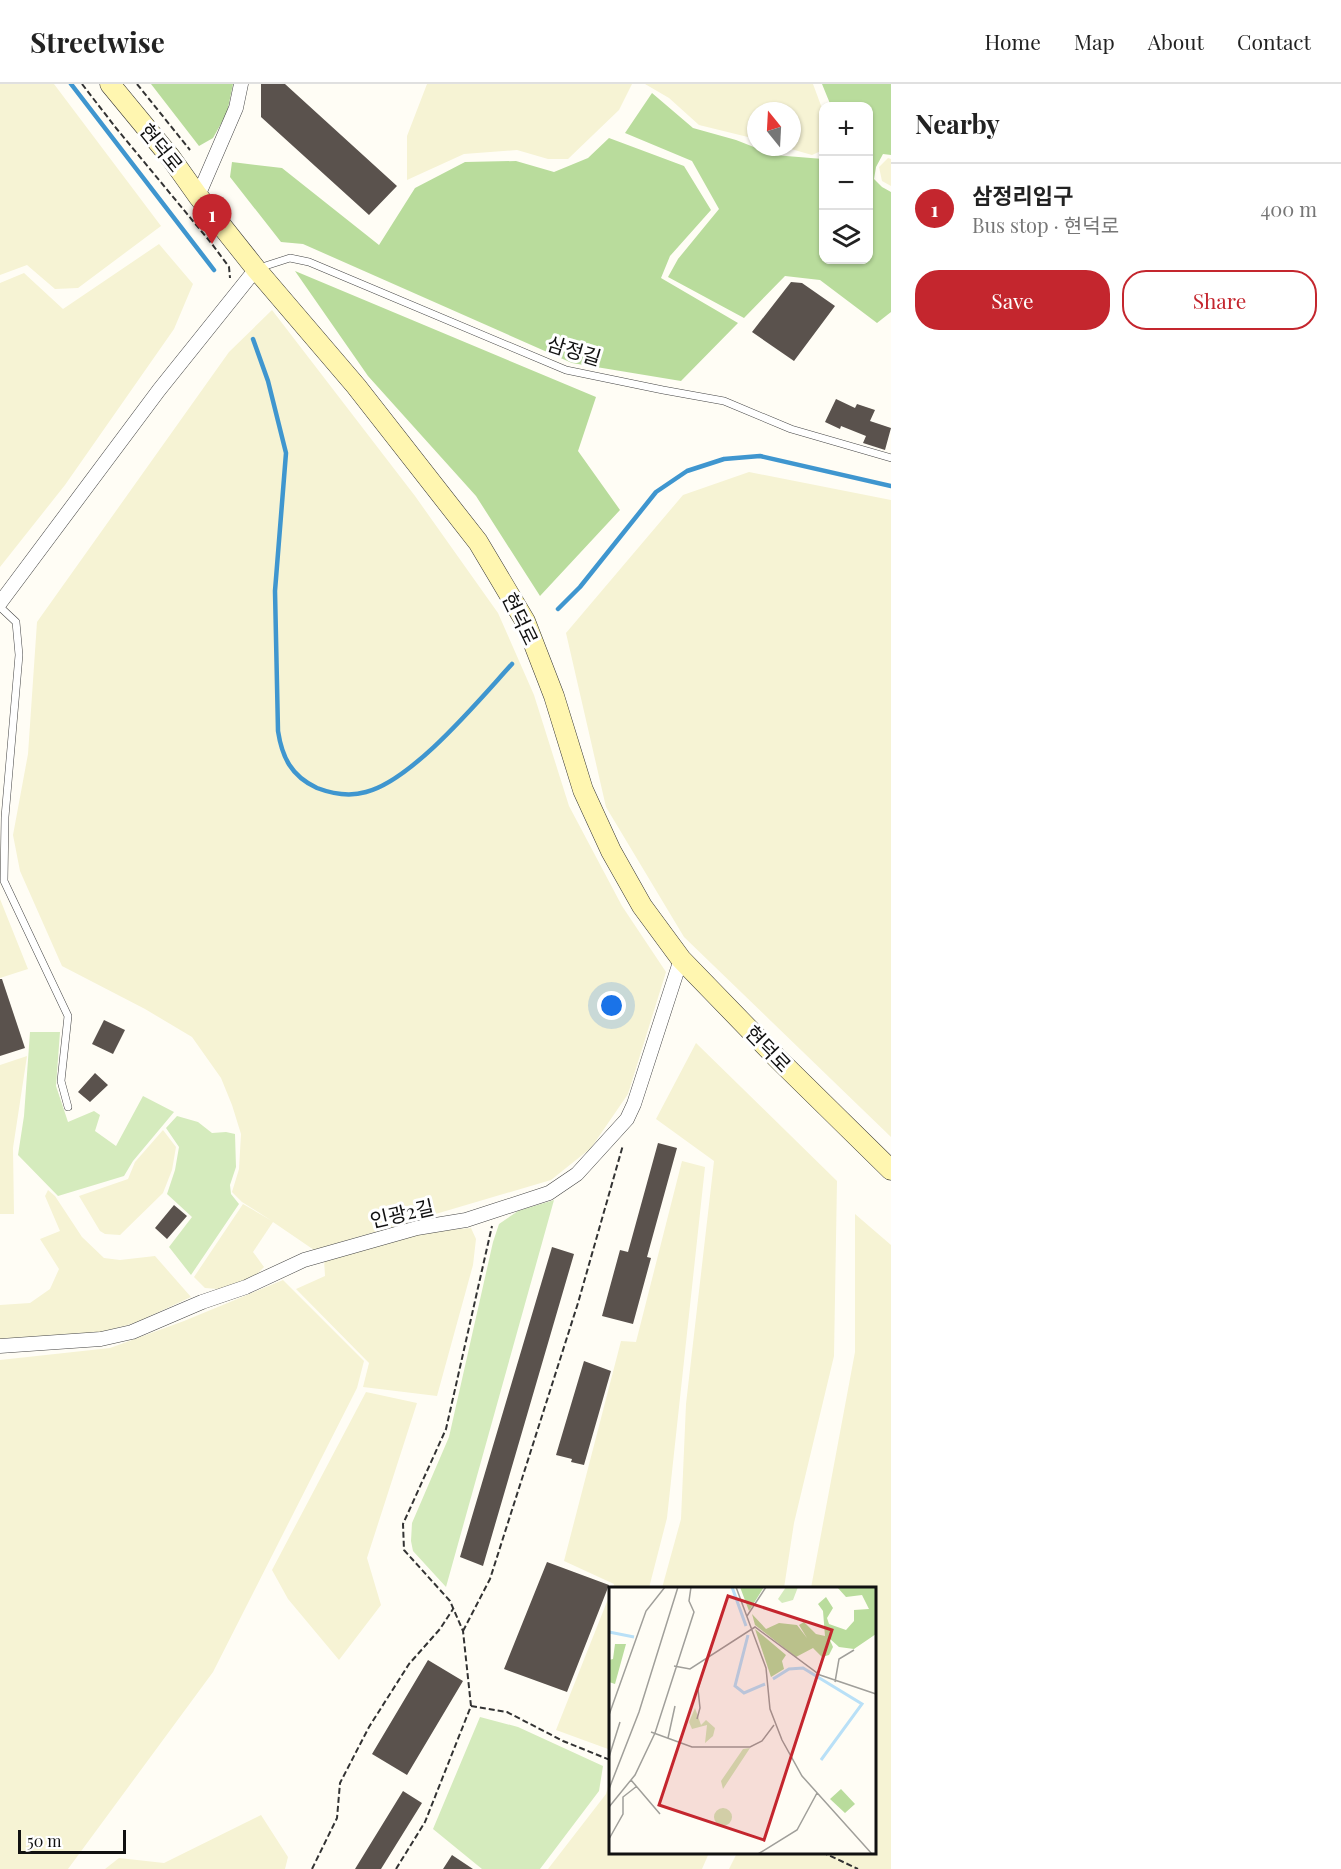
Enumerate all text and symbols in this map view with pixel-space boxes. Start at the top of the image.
text: Streetwise [30,23,165,60]
text: Home [985,27,1041,55]
text: Map [1074,27,1115,55]
text: About [1148,27,1204,55]
text: Contact [1237,27,1311,55]
north arrow [747,102,801,156]
map controls [819,102,873,264]
button: + [819,102,873,156]
text: Nearby [915,106,1000,141]
street label: 현덕로 [134,117,190,177]
button: − [819,156,873,210]
text: 삼정리입구 [972,180,1073,210]
pin: 1 [192,194,232,244]
text: 1 [931,195,938,222]
text: 400 m [1260,195,1317,222]
button: layers [819,210,873,264]
text: Bus stop · 현덕로 [972,211,1119,238]
button: Save [915,270,1110,330]
button: Share [1122,270,1317,330]
street label: 삼정길 [544,329,605,371]
street label: 현덕로 [497,588,546,649]
your location [597,991,626,1020]
street label: 현덕로 [740,1019,798,1077]
street label: 인광2길 [367,1192,436,1233]
inset map [609,1587,876,1854]
scale bar [18,1827,126,1854]
text: 50 m [27,1830,61,1851]

